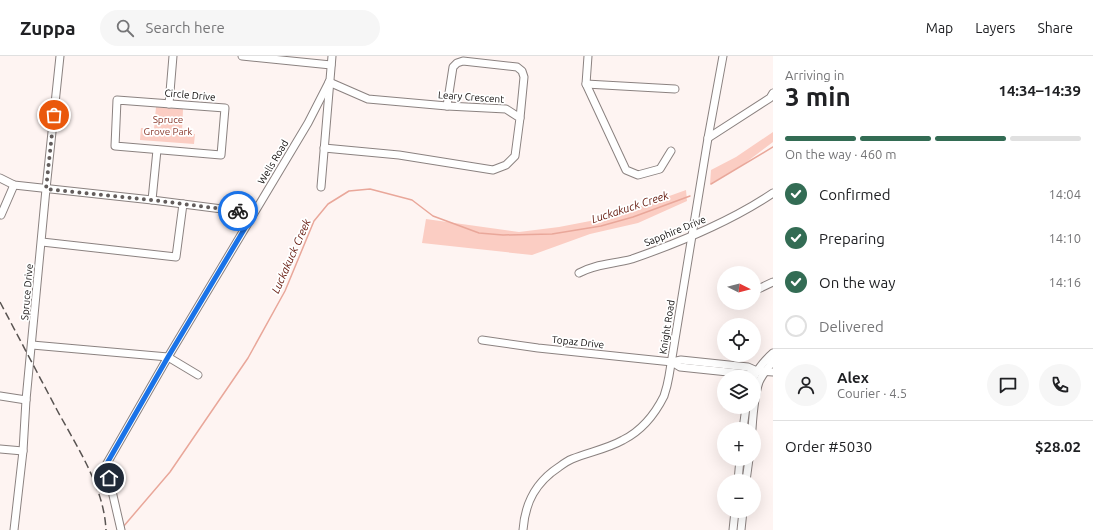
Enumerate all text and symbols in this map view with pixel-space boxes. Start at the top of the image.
search box [100,10,380,46]
text: Zuppa [20,17,76,39]
icon: search [114,17,136,39]
text: Search here [146,19,225,36]
text: Map [926,20,953,36]
text: Layers [975,20,1015,36]
text: Share [1037,20,1073,36]
text: Arriving in [785,68,844,82]
text: 3 min [785,82,851,111]
text: 14:34–14:39 [998,82,1081,99]
street label: Circle Drive [164,87,216,103]
street label: Leary Crescent [437,89,505,105]
pin [37,98,71,132]
icon: bag [43,104,65,126]
park label: Spruce Grove Park [144,114,192,137]
street label: Wells Road [256,138,291,186]
text: On the way · 460 m [785,147,897,161]
icon: check [785,183,807,205]
text: Confirmed [819,186,891,203]
text: 14:04 [1048,187,1081,201]
water label: Luckakuck Creek [590,189,670,225]
courier [218,191,258,231]
icon: bike [227,200,249,222]
street label: Sapphire Drive [643,214,707,248]
water label: Luckakuck Creek [269,217,313,295]
icon: check [785,227,807,249]
text: Preparing [819,230,885,247]
text: 14:10 [1048,231,1081,245]
street label: Spruce Drive [19,263,35,321]
north arrow [717,266,761,310]
map controls [717,266,761,518]
icon: check [785,271,807,293]
text: On the way [819,274,895,291]
text: 14:16 [1048,275,1081,289]
street label: Knight Road [657,299,677,355]
button: locate [717,318,761,362]
text: Delivered [819,318,884,335]
street label: Topaz Drive [551,334,605,350]
button: person [785,364,827,406]
button: chat [987,364,1029,406]
button: phone [1039,364,1081,406]
text: Alex [837,369,869,386]
button: layers [717,370,761,414]
text: Courier · 4.5 [837,386,907,400]
button: + [717,422,761,466]
text: Order #5030 [785,438,872,455]
text: $28.02 [1035,438,1081,455]
pin [92,461,126,495]
icon: home [98,467,120,489]
button: − [717,474,761,518]

